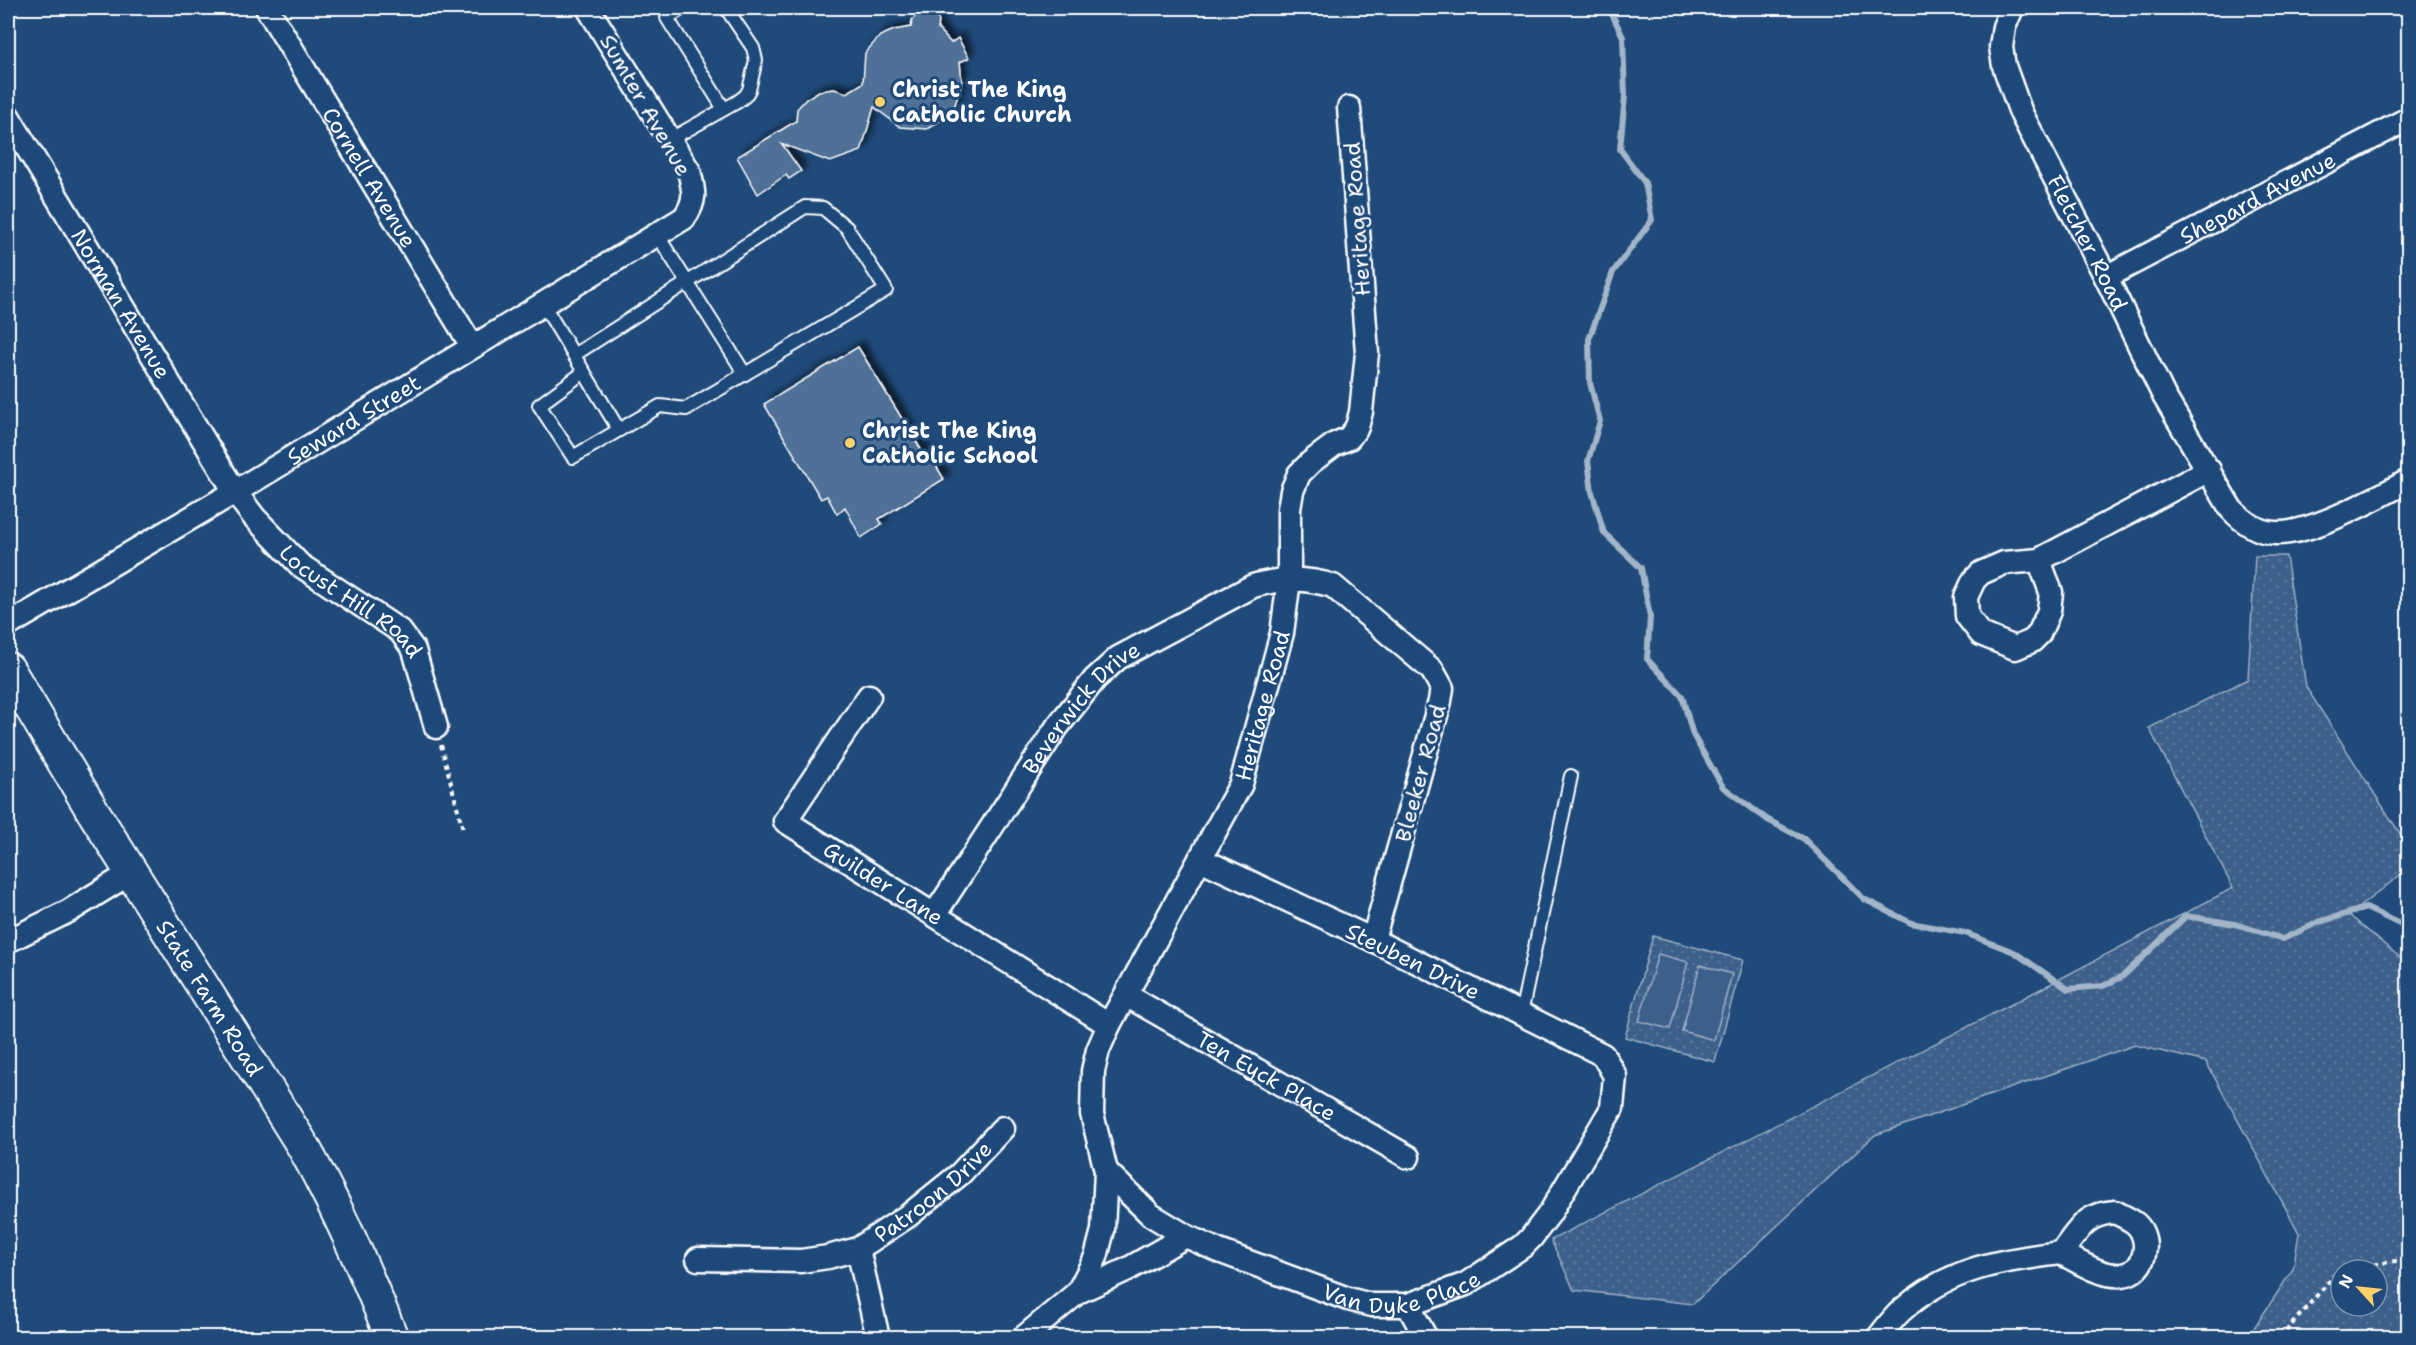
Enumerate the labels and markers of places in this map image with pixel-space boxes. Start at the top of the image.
place label: Christ The King Catholic Church [892,75,1072,129]
marker: Christ The King Catholic Church [873,95,887,109]
place label: Christ The King Catholic School [862,416,1038,470]
marker: Christ The King Catholic School [843,436,857,450]

